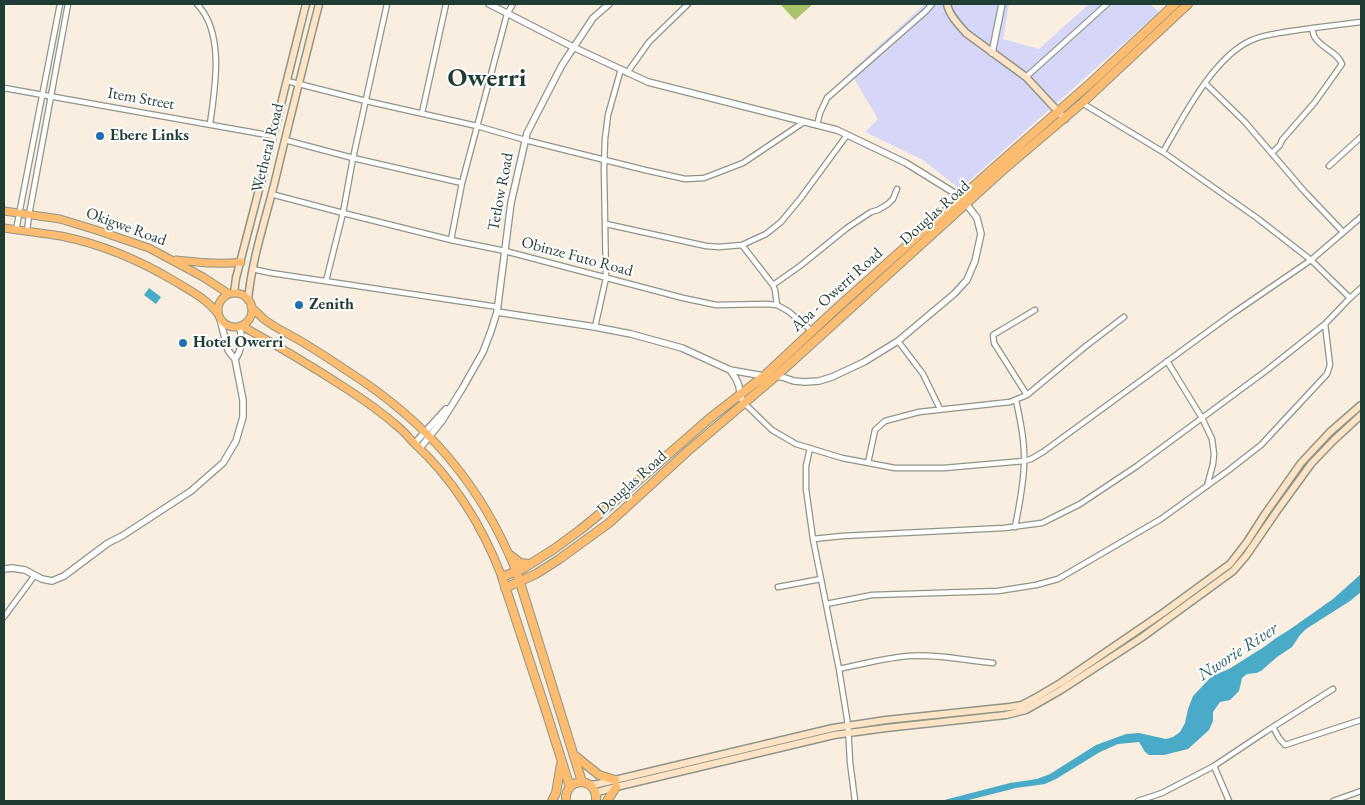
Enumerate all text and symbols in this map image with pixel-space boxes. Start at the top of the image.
district label: Owerri [448,63,526,95]
street label: Item Street [106,84,176,114]
street label: Wetheral Road [248,102,288,194]
place label: Ebere Links [110,126,189,146]
marker: Ebere Links [94,130,106,142]
street label: Tetlow Road [484,151,518,233]
street label: Douglas Road [896,177,974,249]
street label: Okigwe Road [83,204,169,250]
street label: Obinze Futo Road [519,233,635,281]
street label: Aba - Owerri Road [787,244,887,336]
place label: Zenith [309,295,354,315]
marker: Zenith [293,299,305,311]
place label: Hotel Owerri [193,333,283,353]
marker: Hotel Owerri [177,337,189,349]
street label: Douglas Road [593,447,671,519]
water label: Nworie River [1194,618,1282,686]

